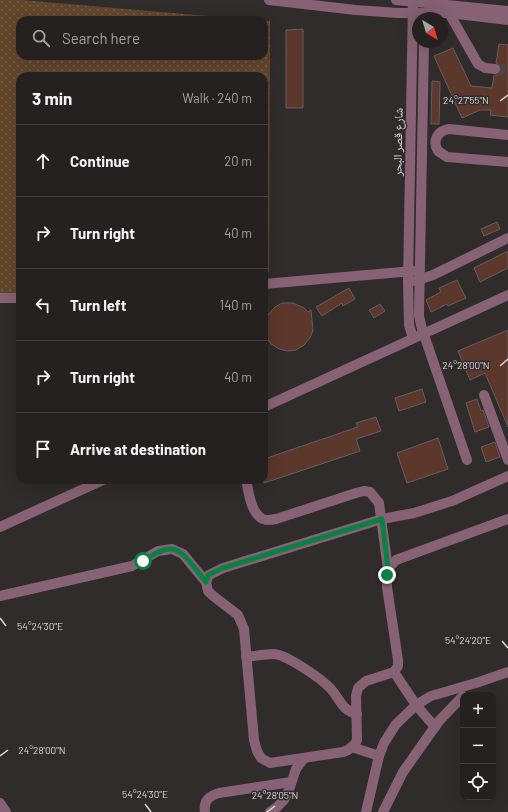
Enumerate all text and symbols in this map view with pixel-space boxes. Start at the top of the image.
north arrow [412,12,448,48]
search box [16,16,268,60]
icon: search [30,27,52,49]
text: Search here [62,29,140,47]
text: 3 min [32,88,72,108]
text: Walk · 240 m [182,90,252,106]
text: 24°27'55"N [443,94,489,106]
street label: شارع قصر البحر [389,107,407,177]
icon: ahead [32,150,54,172]
text: Continue [70,152,130,170]
text: 20 m [224,153,252,169]
icon: right [32,222,54,244]
text: Turn right [70,224,135,242]
text: 40 m [224,225,252,241]
icon: left [32,294,54,316]
text: Turn left [70,296,126,314]
text: 140 m [220,297,252,313]
text: 24°28'00"N [442,359,490,371]
icon: right [32,366,54,388]
text: Turn right [70,368,135,386]
text: 40 m [224,369,252,385]
icon: arrive [32,438,54,460]
text: Arrive at destination [70,440,206,458]
route start [134,552,152,570]
route end [378,566,396,584]
text: 54°24'30"E [17,620,63,632]
text: 54°24'20"E [445,634,491,646]
map controls [460,692,496,800]
button: + [460,692,496,728]
button: − [460,728,496,764]
text: 24°28'00"N [18,744,66,756]
button: locate [460,764,496,800]
text: 54°24'30"E [122,788,168,800]
text: 24°28'05"N [252,789,298,801]

